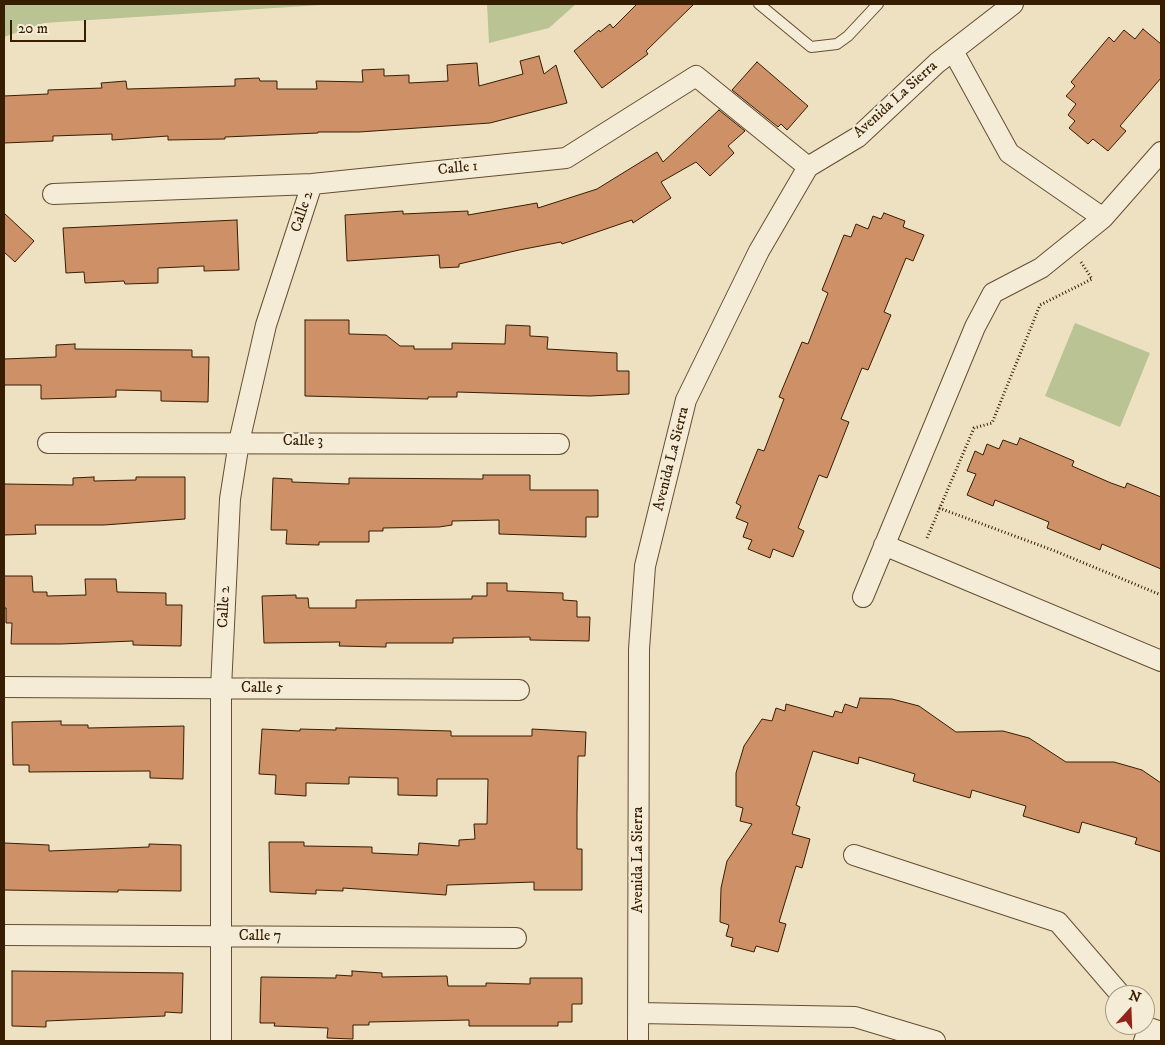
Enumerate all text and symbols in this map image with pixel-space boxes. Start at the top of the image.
scale bar [12,10,89,42]
text: 20 m [18,19,48,38]
street label: Avenida La Sierra [850,58,942,142]
street label: Calle 1 [437,158,479,180]
street label: Calle 2 [288,189,318,235]
street label: Avenida La Sierra [650,405,694,513]
street label: Calle 3 [283,433,323,451]
street label: Calle 2 [215,586,235,628]
street label: Calle 5 [241,680,283,698]
street label: Avenida La Sierra [630,807,648,913]
street label: Calle 7 [239,928,281,946]
north arrow [1105,985,1155,1035]
text: N [1126,986,1143,1007]

